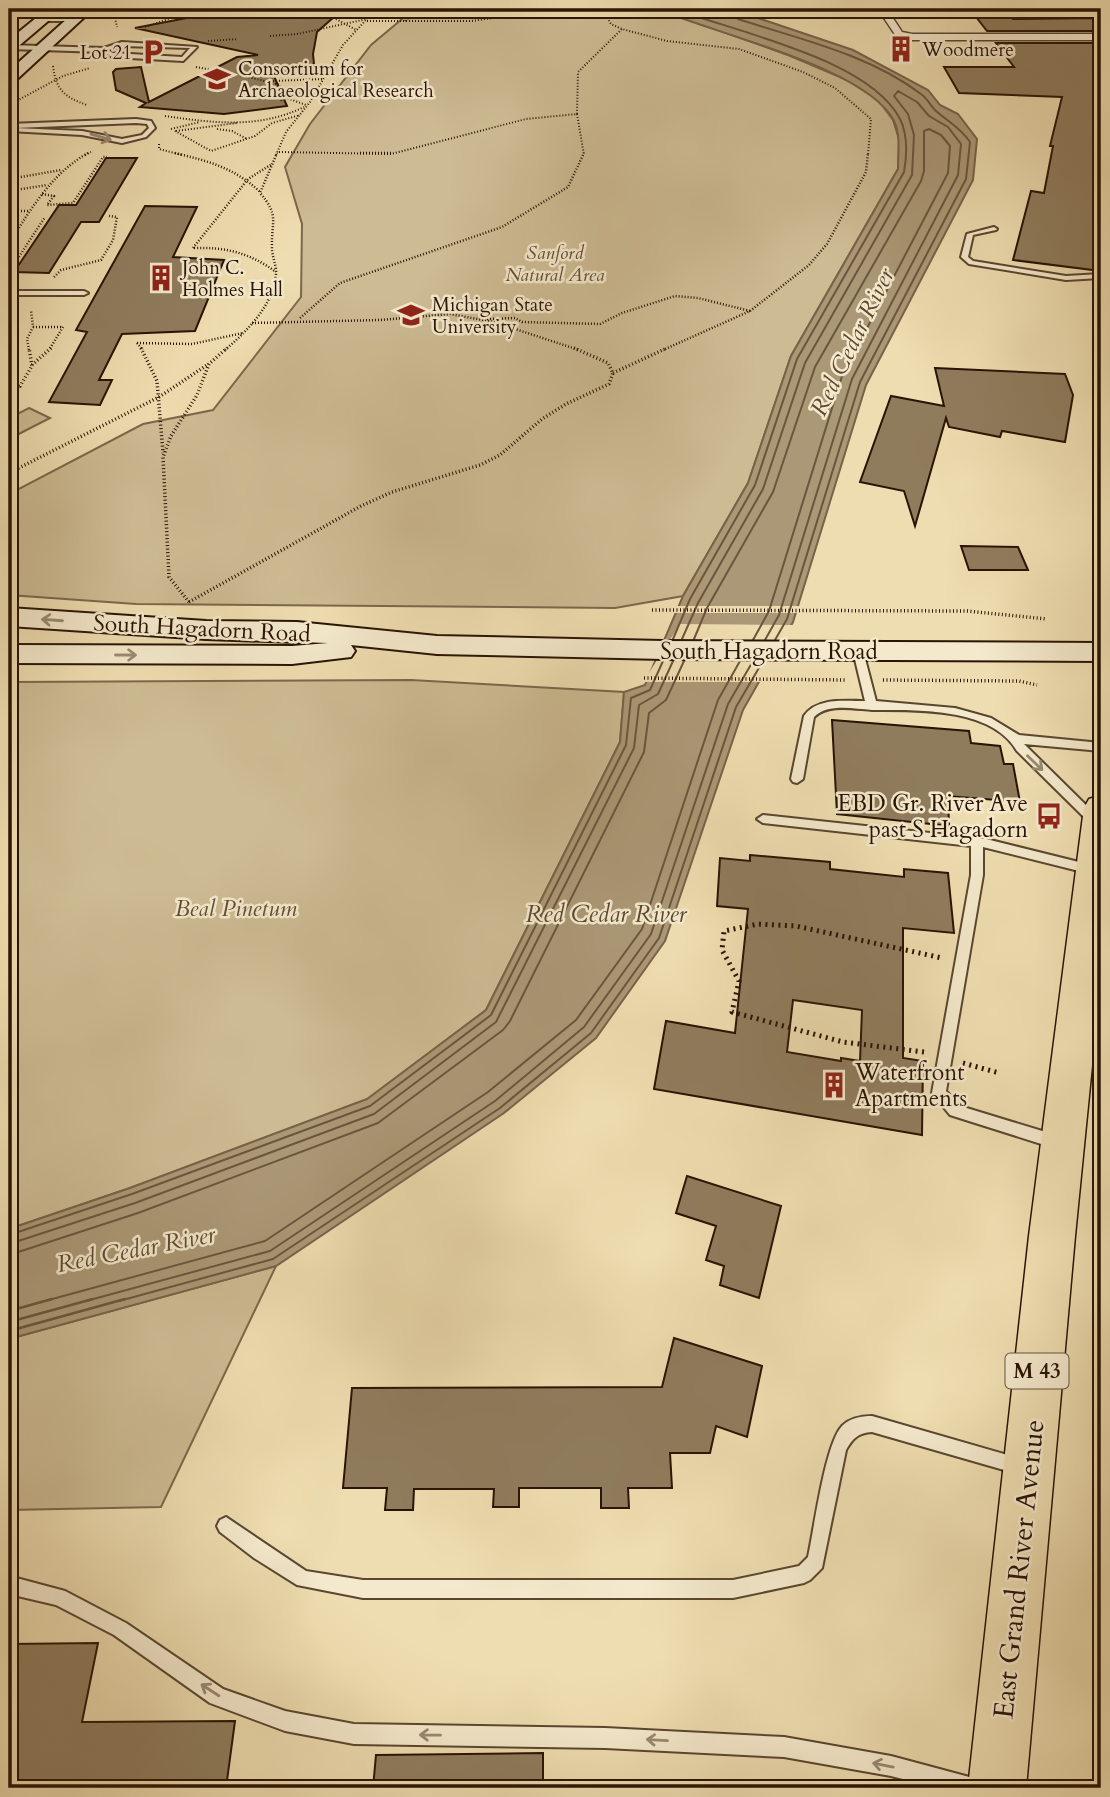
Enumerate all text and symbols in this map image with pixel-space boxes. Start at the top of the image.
building icon: Woodmere [886,34,916,64]
parking icon: Lot 21 [138,37,168,67]
place label: Woodmere [921,37,1014,63]
place label: Lot 21 [80,40,132,66]
place label: Consortium for Archaeological Research [238,56,434,104]
school or university icon: Consortium for Archaeological Research [202,64,232,94]
one-way arrow [90,132,112,145]
park label: Sanford Natural Area [505,240,605,288]
place label: John C. Holmes Hall [179,255,283,303]
water label: Red Cedar River [802,262,903,422]
building icon: John C. Holmes Hall [146,263,176,293]
place label: Michigan State University [432,292,553,340]
school or university icon: Michigan State University [396,300,426,330]
street label: South Hagadorn Road [93,607,312,650]
one-way arrow [41,613,63,626]
street label: South Hagadorn Road [660,636,879,667]
one-way arrow [114,648,137,662]
one-way arrow [1026,754,1043,771]
place label: EBD Gr. River Ave past S Hagadorn [837,788,1028,845]
bus stop icon: EBD Gr. River Ave past S Hagadorn [1034,801,1064,831]
park label: Beal Pinetum [175,893,298,924]
water label: Red Cedar River [525,898,688,931]
place label: Waterfront Apartments [854,1057,967,1114]
building icon: Waterfront Apartments [819,1070,849,1100]
water label: Red Cedar River [54,1218,219,1281]
road number: M 43 [1006,1354,1068,1388]
street label: East Grand River Avenue [984,1418,1054,1721]
one-way arrow [201,1683,220,1698]
one-way arrow [419,1728,442,1742]
one-way arrow [646,1734,669,1747]
one-way arrow [872,1758,895,1771]

